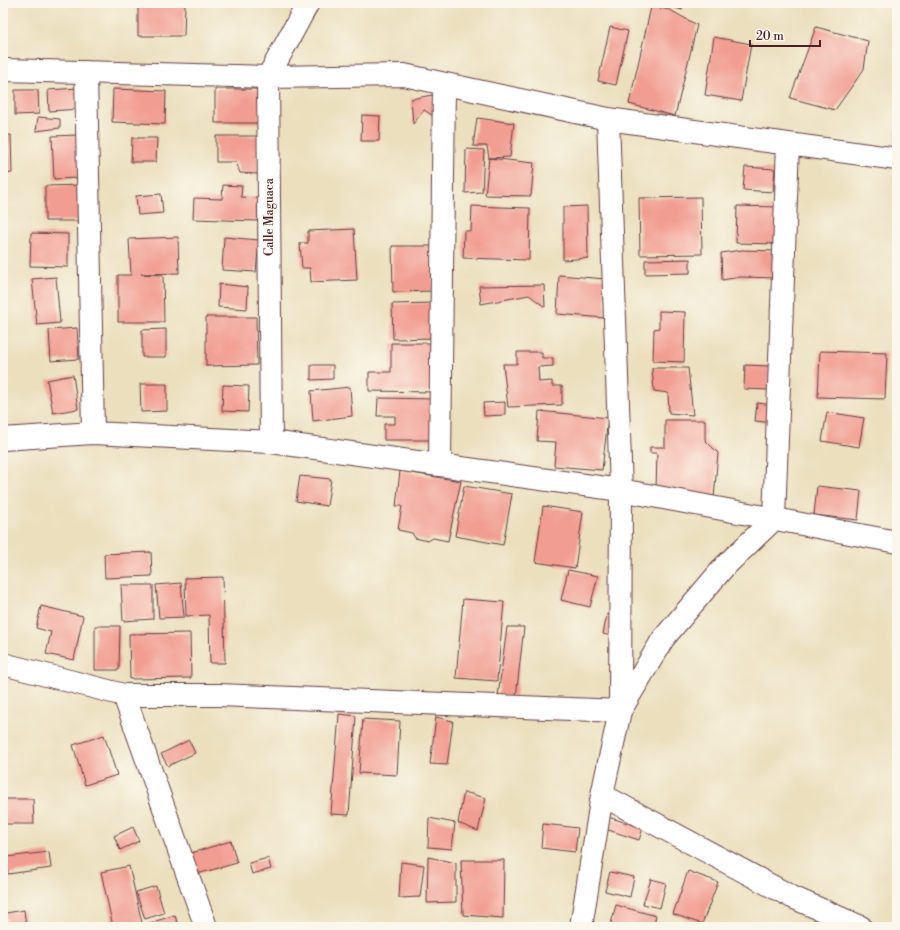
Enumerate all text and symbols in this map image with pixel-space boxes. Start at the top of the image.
scale bar [750,22,820,48]
text: 20 m [756,29,784,44]
street label: Calle Maguaca [262,177,277,256]

